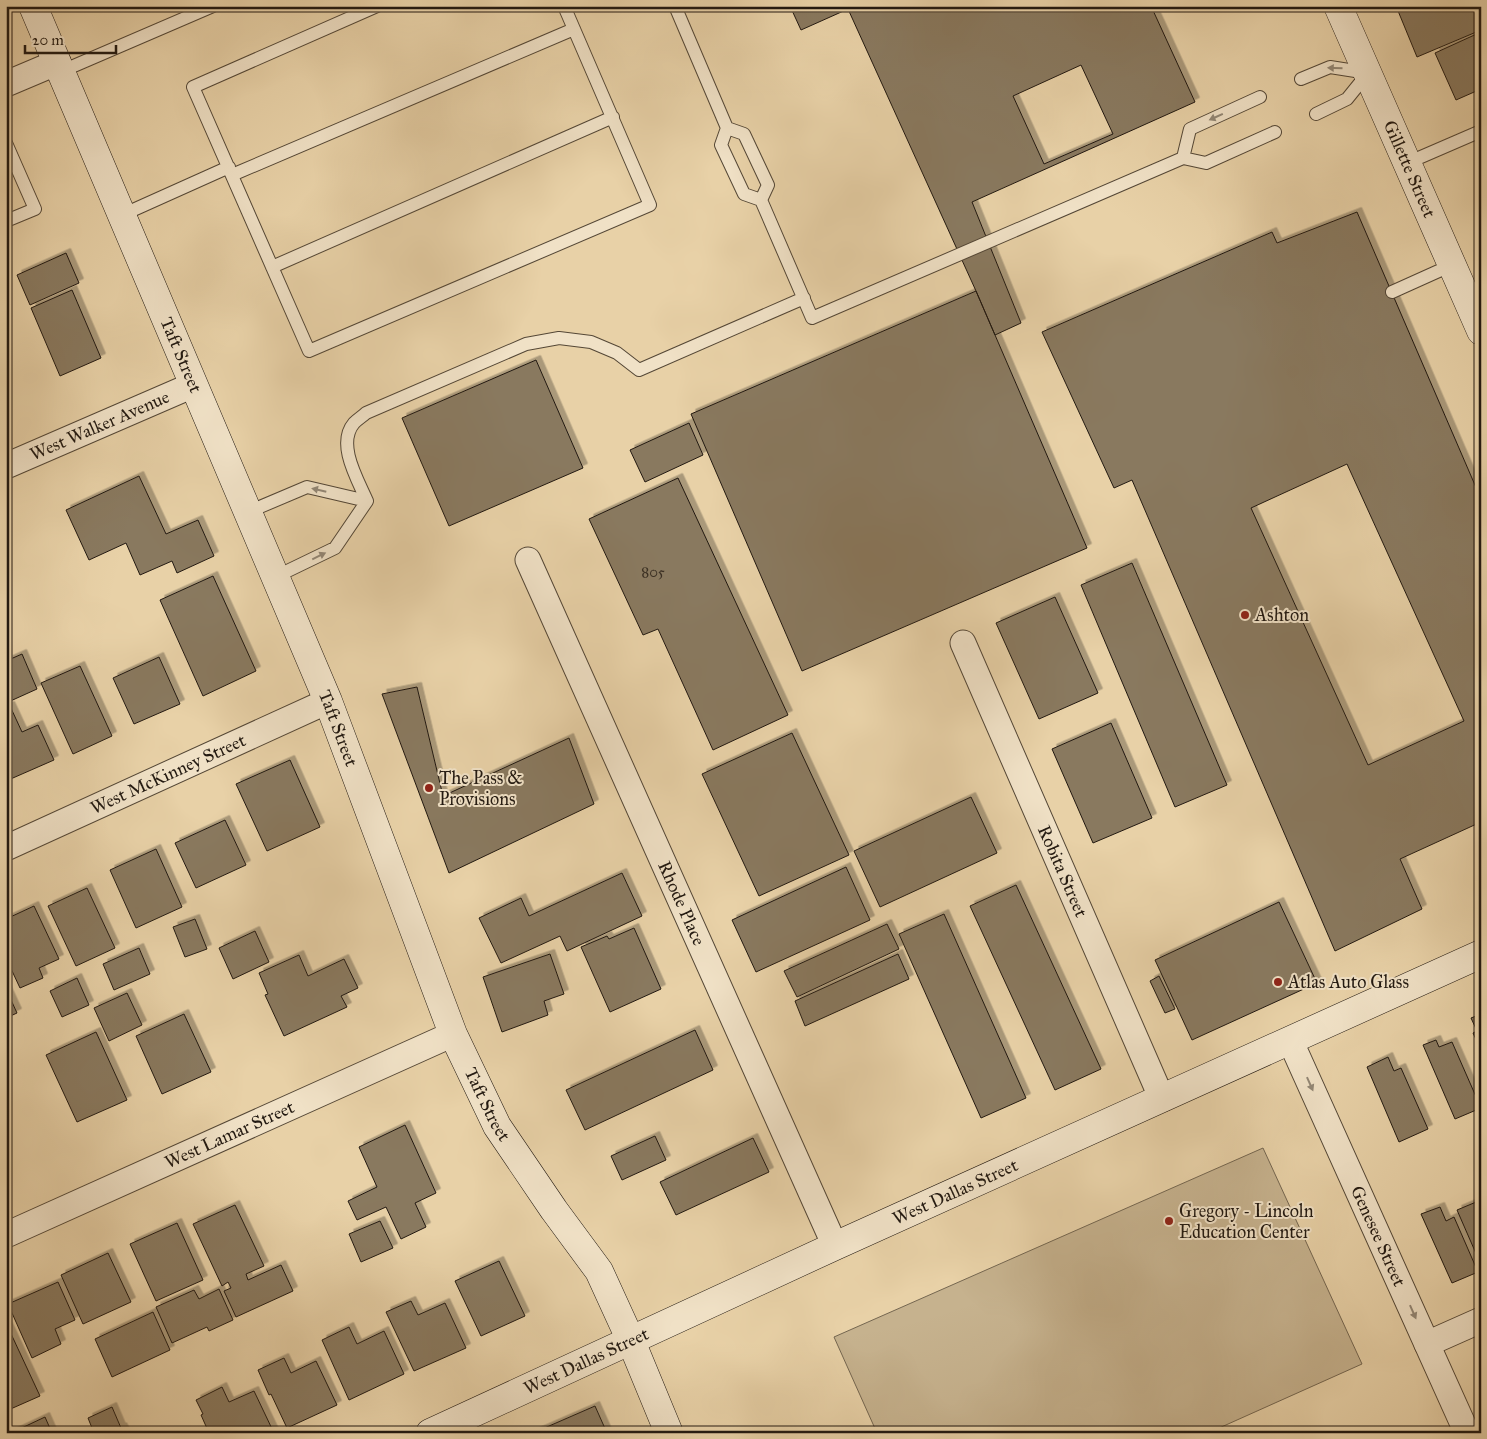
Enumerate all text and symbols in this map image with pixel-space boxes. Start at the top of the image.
scale bar [25,22,116,54]
text: 20 m [32,31,64,49]
one-way arrow [1326,64,1342,72]
one-way arrow [1209,114,1223,122]
street label: Gillette Street [1379,117,1441,222]
street label: Taft Street [155,314,207,397]
street label: West Walker Avenue [26,386,173,465]
one-way arrow [312,486,327,494]
one-way arrow [312,552,326,560]
house number: 805 [641,563,665,581]
place label: Ashton [1254,604,1309,626]
marker: Ashton [1239,609,1251,621]
street label: Taft Street [314,687,363,770]
street label: West McKinney Street [87,729,250,819]
place label: The Pass & Provisions [439,767,523,810]
marker: The Pass & Provisions [423,782,435,794]
street label: Robita Street [1033,822,1093,921]
street label: Rhode Place [653,858,710,949]
place label: Atlas Auto Glass [1287,971,1409,993]
marker: Atlas Auto Glass [1272,976,1284,988]
street label: Taft Street [460,1064,516,1146]
one-way arrow [1307,1077,1315,1091]
street label: West Lamar Street [161,1096,298,1173]
street label: West Dallas Street [889,1154,1022,1230]
street label: Genesee Street [1346,1182,1411,1290]
place label: Gregory - Lincoln Education Center [1179,1200,1314,1243]
marker: Gregory - Lincoln Education Center [1163,1215,1175,1227]
one-way arrow [1409,1305,1417,1319]
street label: West Dallas Street [520,1322,653,1399]

